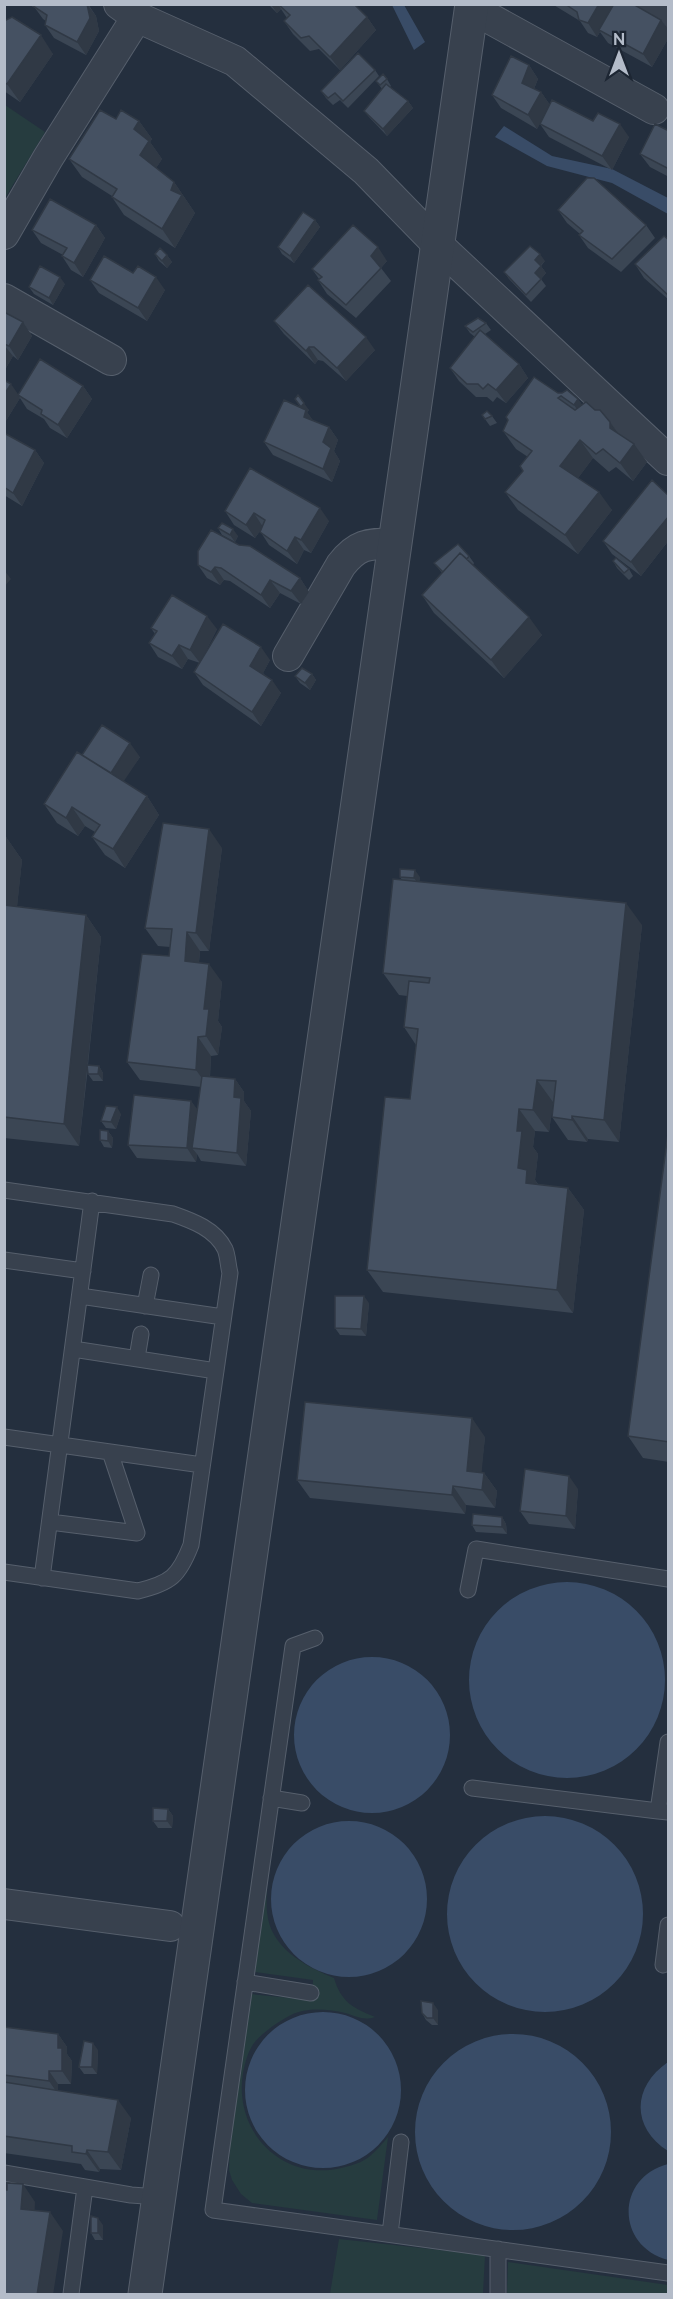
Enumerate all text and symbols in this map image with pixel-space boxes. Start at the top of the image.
north arrow [589,24,649,84]
text: N [613,30,625,49]

